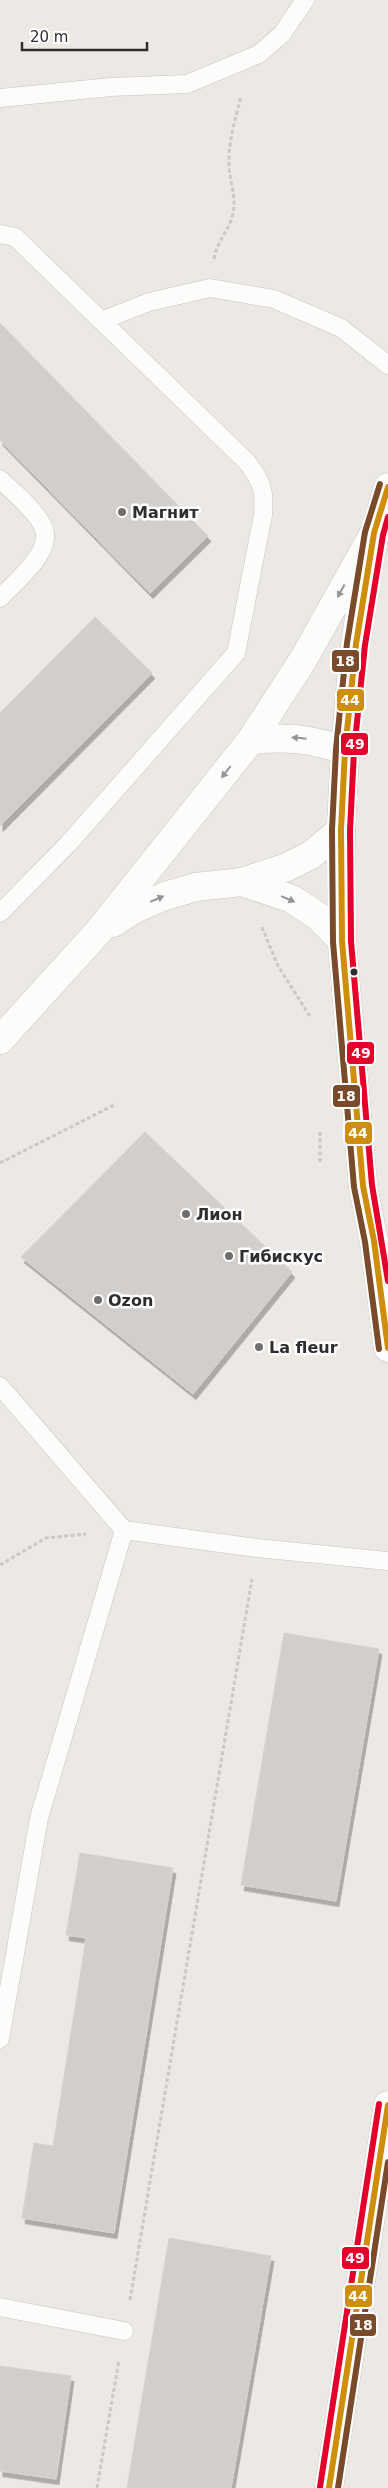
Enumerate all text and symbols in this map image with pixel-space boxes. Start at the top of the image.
scale bar [22,20,148,52]
text: 20 m [30,28,68,46]
place label: Магнит [132,503,199,522]
marker: Магнит [116,506,128,518]
one-way arrow [337,585,346,598]
line badge: 18 [331,649,360,673]
text: 18 [335,653,355,669]
line badge: 44 [336,688,365,712]
text: 44 [340,692,360,708]
line badge: 49 [340,732,369,756]
one-way arrow [290,734,306,742]
text: 49 [345,736,365,752]
one-way arrow [220,765,231,778]
one-way arrow [150,895,164,903]
one-way arrow [281,895,295,903]
unlabelled marker [349,967,359,977]
line badge: 49 [346,1041,375,1065]
text: 49 [351,1045,371,1061]
line badge: 18 [332,1084,361,1108]
text: 18 [336,1088,356,1104]
line badge: 44 [344,1121,373,1145]
text: 44 [348,1125,368,1141]
place label: Лион [196,1205,243,1224]
marker: Лион [180,1208,192,1220]
place label: Гибискус [239,1247,323,1266]
marker: Гибискус [223,1250,235,1262]
place label: Ozon [108,1291,153,1310]
marker: Ozon [92,1294,104,1306]
place label: La fleur [269,1338,338,1357]
marker: La fleur [253,1341,265,1353]
line badge: 49 [341,2246,370,2270]
text: 49 [345,2250,365,2266]
line badge: 44 [344,2284,373,2308]
text: 44 [348,2288,368,2304]
line badge: 18 [349,2313,377,2337]
text: 18 [353,2317,373,2333]

